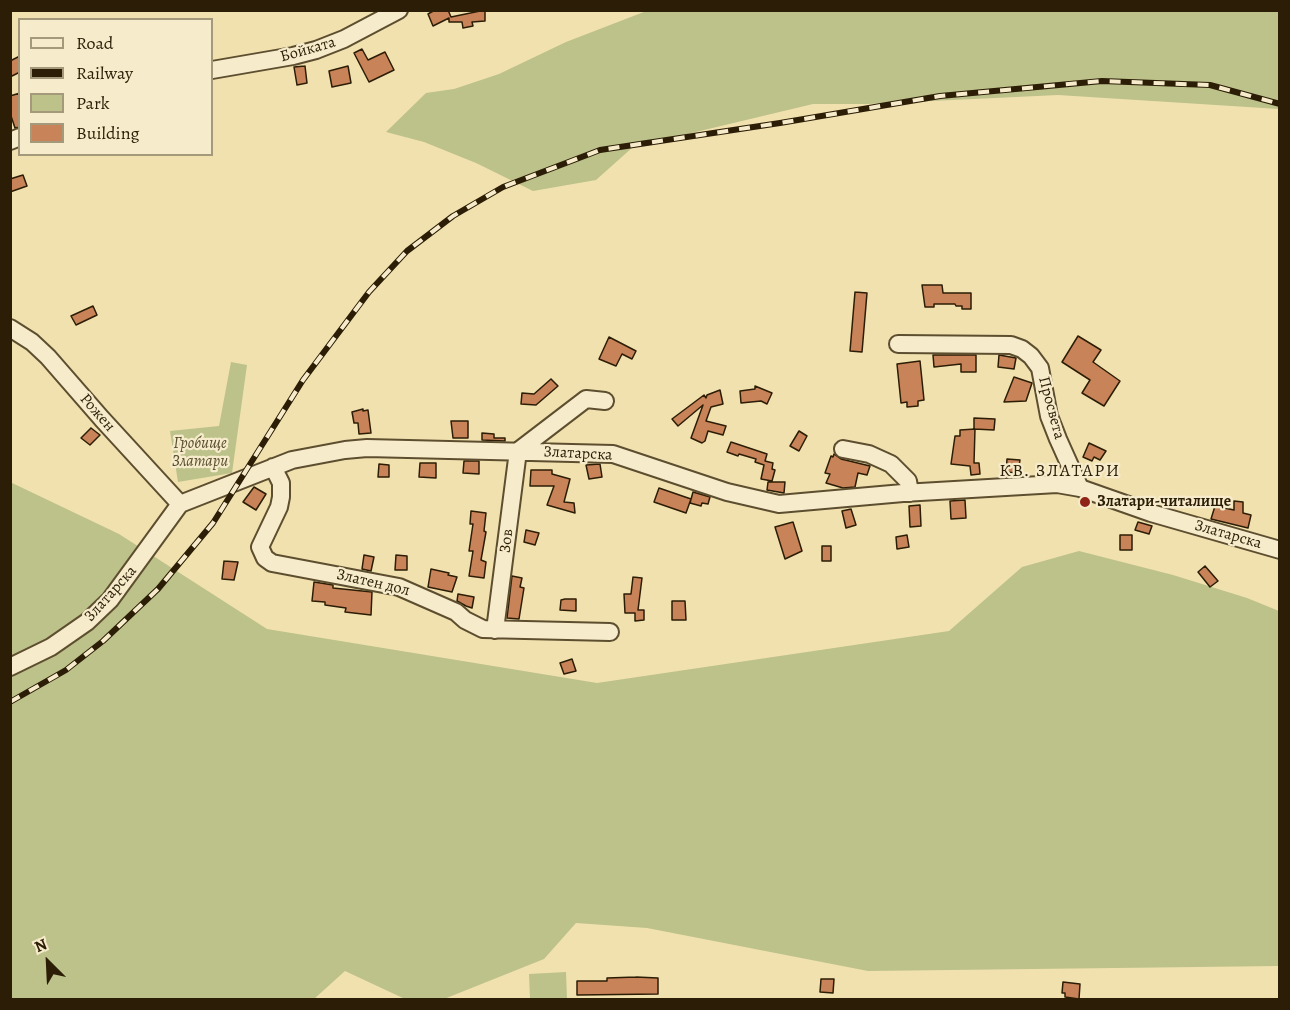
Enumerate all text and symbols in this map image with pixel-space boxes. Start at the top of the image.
legend [18,18,213,156]
text: Road [76,31,113,55]
street label: Бойката [278,33,338,67]
text: Railway [76,61,133,85]
text: Park [76,91,110,115]
text: Building [76,121,140,145]
street label: Просвета [1033,375,1069,441]
street label: Рожен [75,390,119,436]
park label: Гробище Златари [172,434,228,472]
street label: Златарска [543,443,613,465]
district label: КВ. ЗЛАТАРИ [999,461,1121,483]
place label: Златари-читалище [1097,492,1231,512]
marker: Златари-читалище [1078,495,1092,509]
street label: Златарска [1192,516,1264,554]
street label: Зов [496,528,518,554]
street label: Златарска [81,562,141,626]
street label: Златен дол [335,565,411,601]
north arrow [18,932,78,992]
text: N [31,933,50,958]

